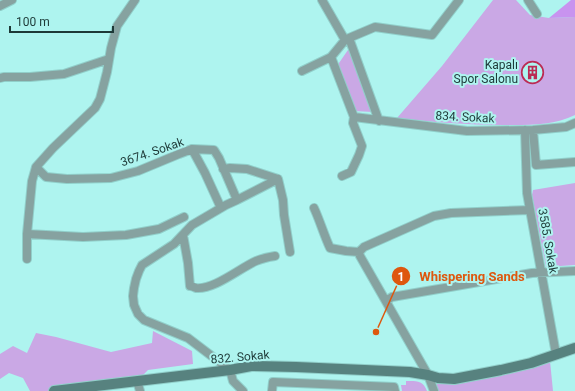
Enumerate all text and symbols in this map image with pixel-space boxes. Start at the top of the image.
scale bar [10,8,113,34]
text: 100 m [16,15,50,29]
place label: Kapalı Spor Salonu [454,58,518,86]
building icon: Kapalı Spor Salonu [520,59,546,85]
street label: 834. Sokak [435,108,496,126]
street label: 3674. Sokak [119,134,186,169]
street label: 3585. Sokak [535,207,561,276]
callout: Whispering Sands [391,264,533,289]
text: Whispering Sands [419,269,525,284]
text: 1 [398,270,404,284]
street label: 832. Sokak [210,347,271,367]

